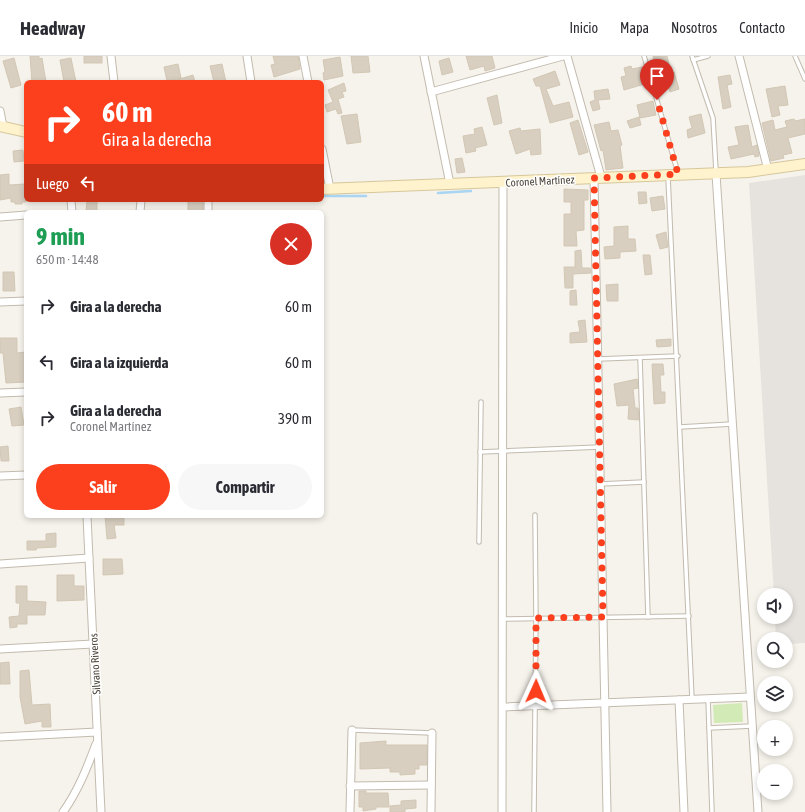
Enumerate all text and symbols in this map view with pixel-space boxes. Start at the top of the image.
text: Headway [20,17,85,39]
text: Inicio [569,20,598,36]
text: Mapa [620,20,649,36]
text: Nosotros [671,20,717,36]
text: Contacto [739,20,785,36]
pin [640,59,674,100]
icon: arrive [646,65,668,87]
icon: right [36,96,88,148]
text: 60 m [102,96,152,128]
text: Gira a la derecha [102,129,212,150]
icon: left [77,172,99,194]
street label: Coronel Martínez [505,173,575,189]
text: Luego [36,175,69,192]
text: 9 min [36,223,85,250]
button: close [270,223,312,265]
text: 650 m · 14:48 [36,252,99,267]
icon: right [36,295,58,317]
text: Gira a la derecha [70,298,161,315]
text: 60 m [285,298,312,315]
icon: left [36,351,58,373]
text: Gira a la izquierda [70,354,168,371]
text: 60 m [285,354,312,371]
text: Gira a la derecha [70,402,161,419]
icon: right [36,407,58,429]
text: 390 m [278,410,312,427]
text: Coronel Martínez [70,419,151,434]
button: Salir [36,464,170,510]
button: Compartir [178,464,312,510]
map controls [757,588,793,800]
button: sound [757,588,793,624]
button: search [757,632,793,668]
street label: Silvano Riveros [87,633,103,695]
position arrow [515,670,557,712]
button: layers [757,676,793,712]
button: + [757,720,793,756]
button: − [757,764,793,800]

